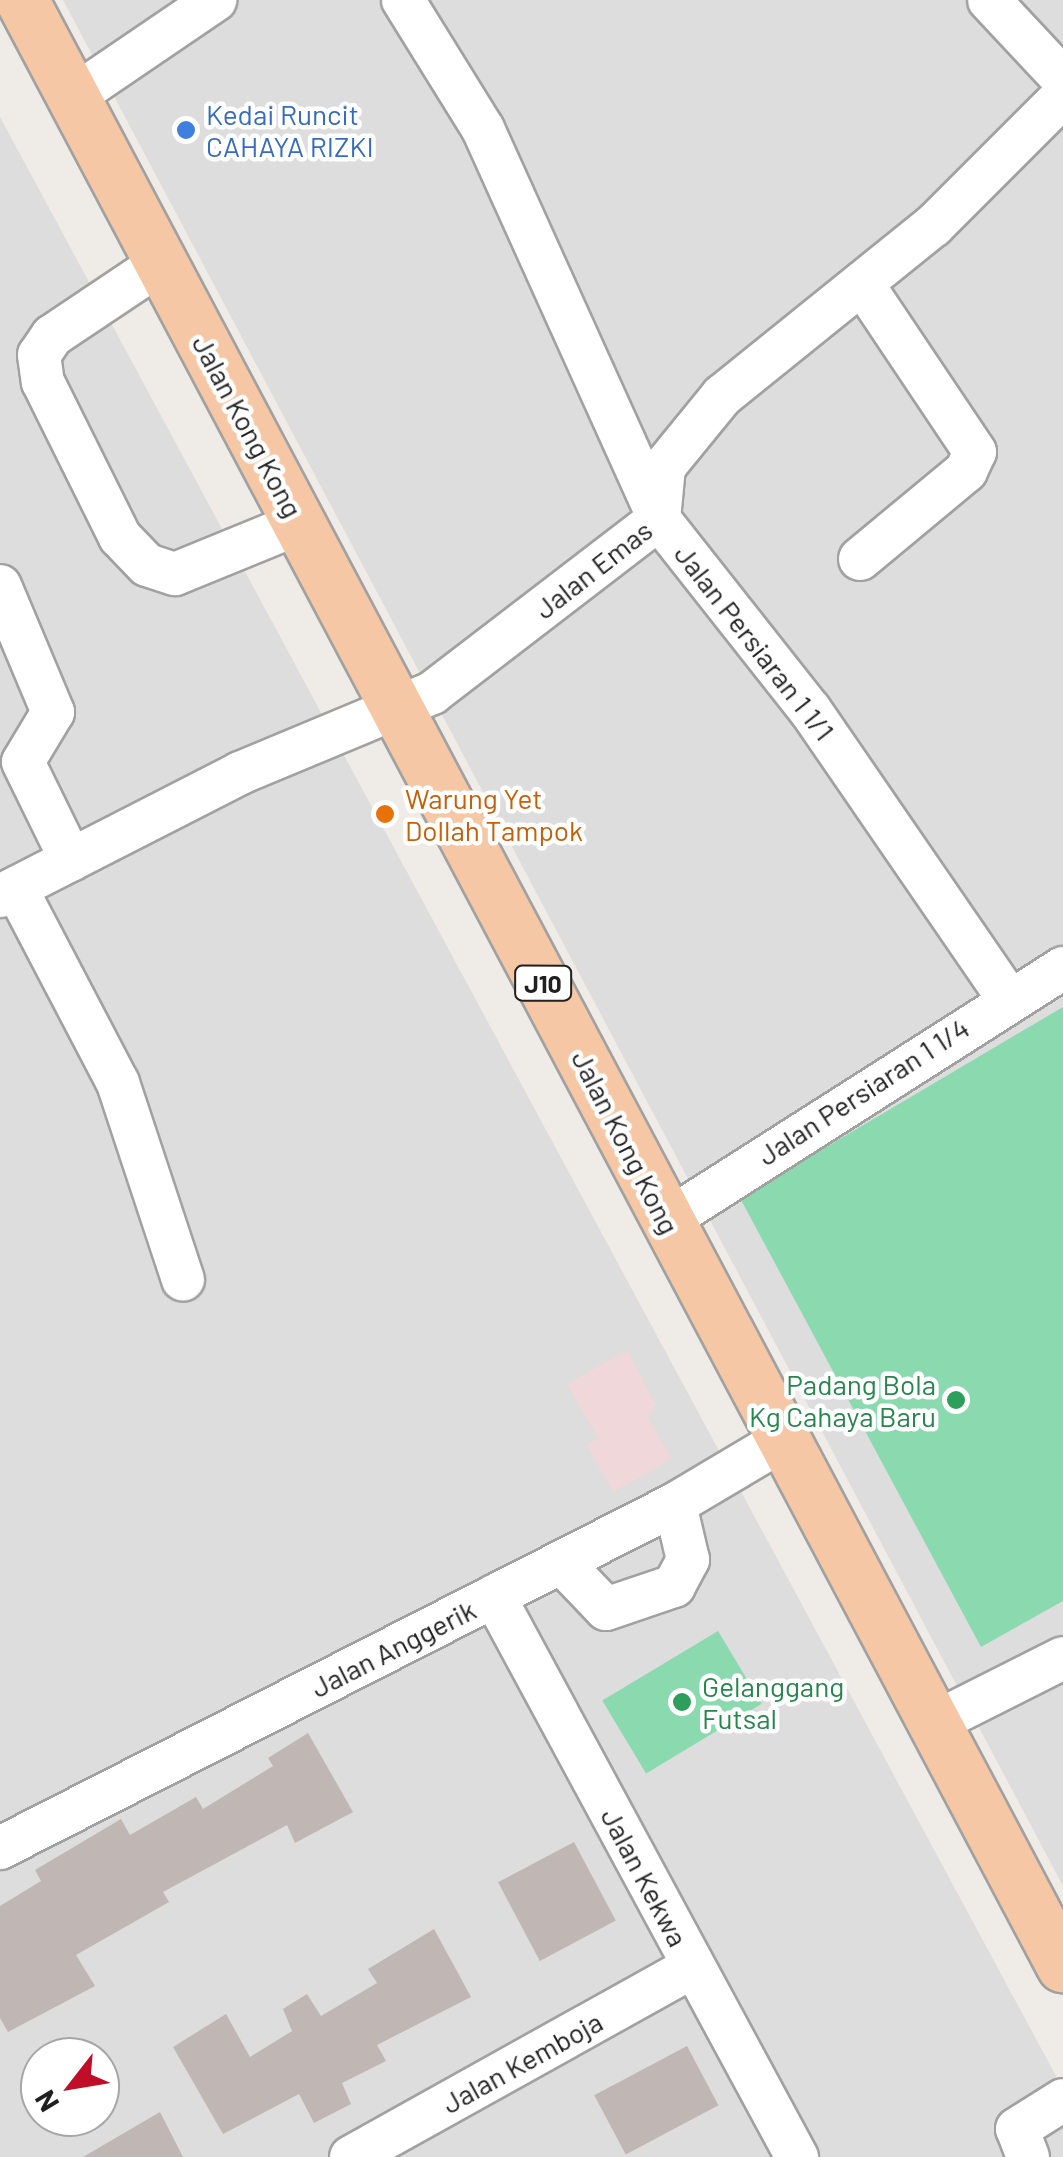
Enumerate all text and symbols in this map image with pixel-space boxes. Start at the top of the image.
place label: Kedai Runcit CAHAYA RIZKI [206,97,374,163]
marker: Kedai Runcit CAHAYA RIZKI [175,119,197,141]
street label: Jalan Kong Kong [186,329,310,523]
street label: Jalan Emas [528,513,658,625]
street label: Jalan Persiaran 1 1/1 [668,537,842,747]
place label: Warung Yet Dollah Tampok [405,781,583,847]
marker: Warung Yet Dollah Tampok [374,803,396,825]
road number: J10 [513,963,573,1003]
street label: Jalan Persiaran 1 1/4 [751,1010,975,1172]
street label: Jalan Kong Kong [565,1045,687,1239]
place label: Padang Bola Kg Cahaya Baru [749,1367,936,1433]
marker: Padang Bola Kg Cahaya Baru [945,1389,967,1411]
street label: Jalan Anggerik [305,1592,481,1704]
place label: Gelanggang Futsal [702,1669,844,1735]
marker: Gelanggang Futsal [671,1691,693,1713]
street label: Jalan Kekwa [595,1802,695,1952]
street label: Jalan Kemboja [436,2004,608,2120]
north arrow [20,2037,120,2137]
text: N [27,2085,65,2118]

